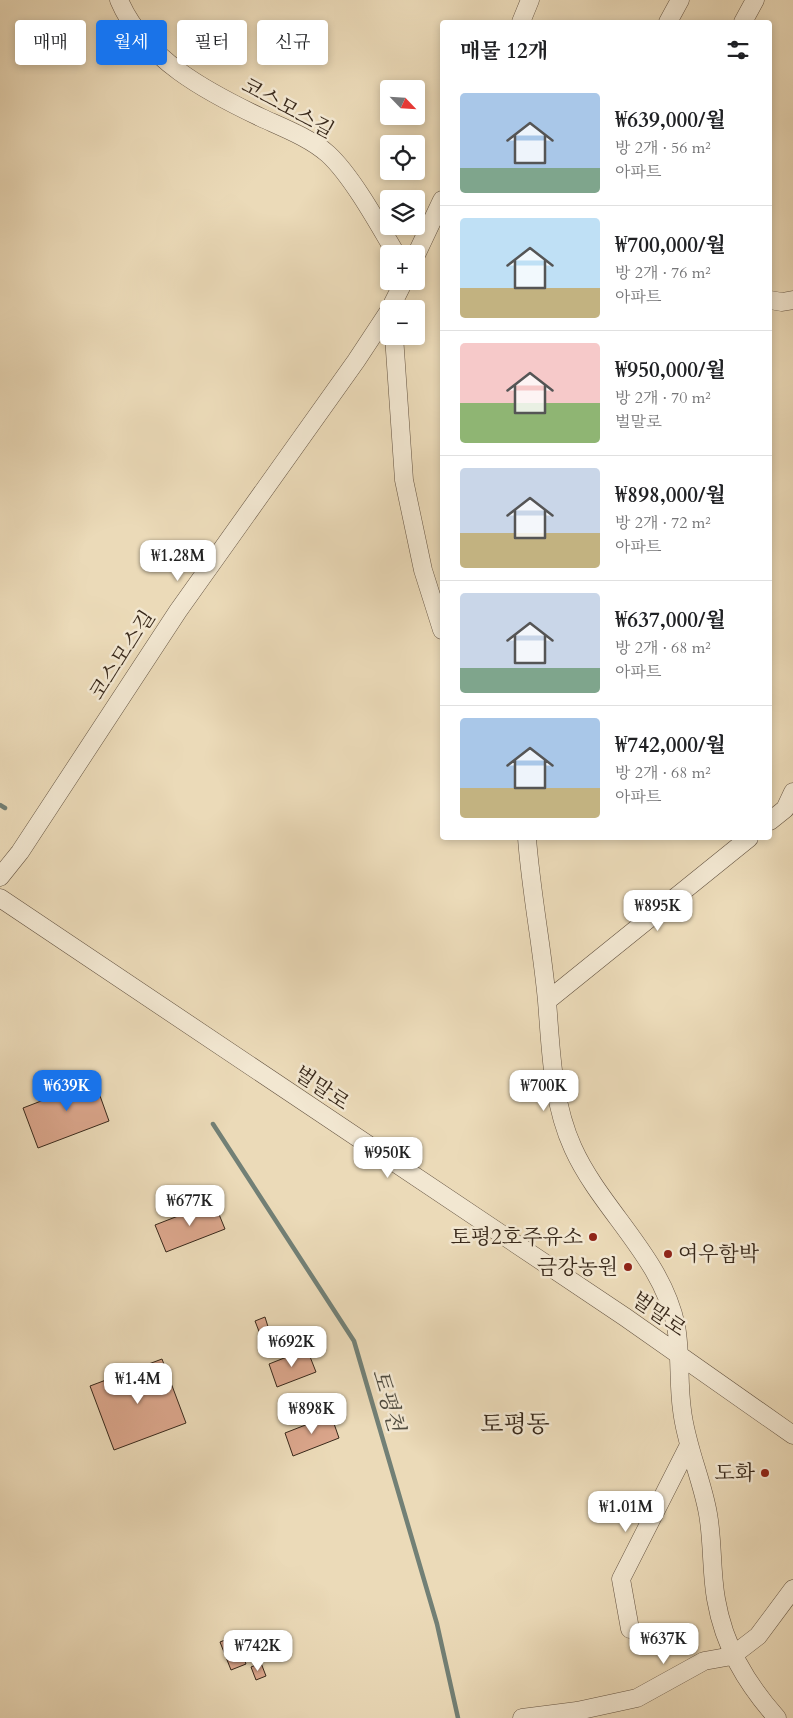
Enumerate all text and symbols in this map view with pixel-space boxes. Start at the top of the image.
chip: 매매 [15,20,86,65]
chip: 월세 [96,20,167,65]
chip: 필터 [177,20,247,65]
chip: 신규 [257,20,328,65]
icon: filters [724,36,752,64]
text: 매물 12개 [460,37,548,66]
street label: 코스모스길 [236,71,339,146]
north arrow [380,80,425,125]
map controls [380,80,425,345]
text: ₩639,000/월 [615,106,726,135]
icon: home [500,113,560,173]
button: locate [380,135,425,180]
text: 방 2개 · 56 m² [615,137,711,159]
text: 아파트 [615,161,661,183]
button: layers [380,190,425,235]
text: ₩700,000/월 [615,231,726,260]
icon: home [500,238,560,298]
button: + [380,245,425,290]
text: 방 2개 · 76 m² [615,262,711,284]
text: 아파트 [615,286,661,308]
button: − [380,300,425,345]
text: ₩950,000/월 [615,356,726,385]
icon: home [500,363,560,423]
text: 방 2개 · 70 m² [615,387,711,409]
text: 벌말로 [615,411,661,433]
text: ₩898,000/월 [615,481,726,510]
icon: home [500,488,560,548]
text: 방 2개 · 72 m² [615,512,711,534]
text: 아파트 [615,536,661,558]
pin: ₩1.28M [137,540,219,582]
text: ₩1.28M [151,545,205,567]
street label: 코스모스길 [83,605,162,706]
text: ₩637,000/월 [615,606,726,635]
icon: home [500,613,560,673]
text: 방 2개 · 68 m² [615,637,711,659]
text: 아파트 [615,661,661,683]
text: ₩742,000/월 [615,731,726,760]
icon: home [500,738,560,798]
text: 방 2개 · 68 m² [615,762,711,784]
text: 아파트 [615,786,661,808]
pin: ₩895K [623,890,693,932]
text: ₩895K [635,895,681,917]
street label: 벌말로 [288,1059,355,1117]
pin: ₩639K [32,1070,102,1112]
pin: ₩700K [509,1070,579,1112]
text: ₩639K [44,1075,90,1097]
text: ₩700K [521,1075,567,1097]
pin: ₩950K [353,1136,423,1179]
text: ₩950K [365,1142,411,1164]
pin: ₩677K [155,1184,225,1227]
text: ₩677K [167,1190,213,1212]
place label: 토평2호주유소 [451,1223,583,1252]
marker: 토평2호주유소 [587,1231,599,1243]
place label: 여우함박 [678,1240,760,1269]
marker: 여우함박 [662,1248,674,1260]
place label: 금강농원 [537,1253,618,1282]
marker: 금강농원 [622,1261,634,1273]
street label: 벌말로 [625,1285,692,1344]
pin: ₩692K [257,1326,327,1368]
text: ₩692K [269,1331,315,1353]
pin: ₩1.4M [103,1362,173,1405]
water label: 토평천 [365,1365,412,1437]
text: ₩1.4M [115,1368,161,1390]
pin: ₩898K [277,1392,347,1435]
text: ₩898K [289,1398,335,1420]
district label: 토평동 [480,1408,550,1441]
place label: 도화 [714,1459,756,1488]
marker: 도화 [759,1467,771,1479]
pin: ₩1.01M [585,1490,667,1533]
text: ₩1.01M [599,1496,653,1518]
pin: ₩637K [629,1622,699,1665]
text: ₩637K [641,1628,687,1650]
pin: ₩742K [223,1630,293,1672]
text: ₩742K [235,1635,281,1657]

